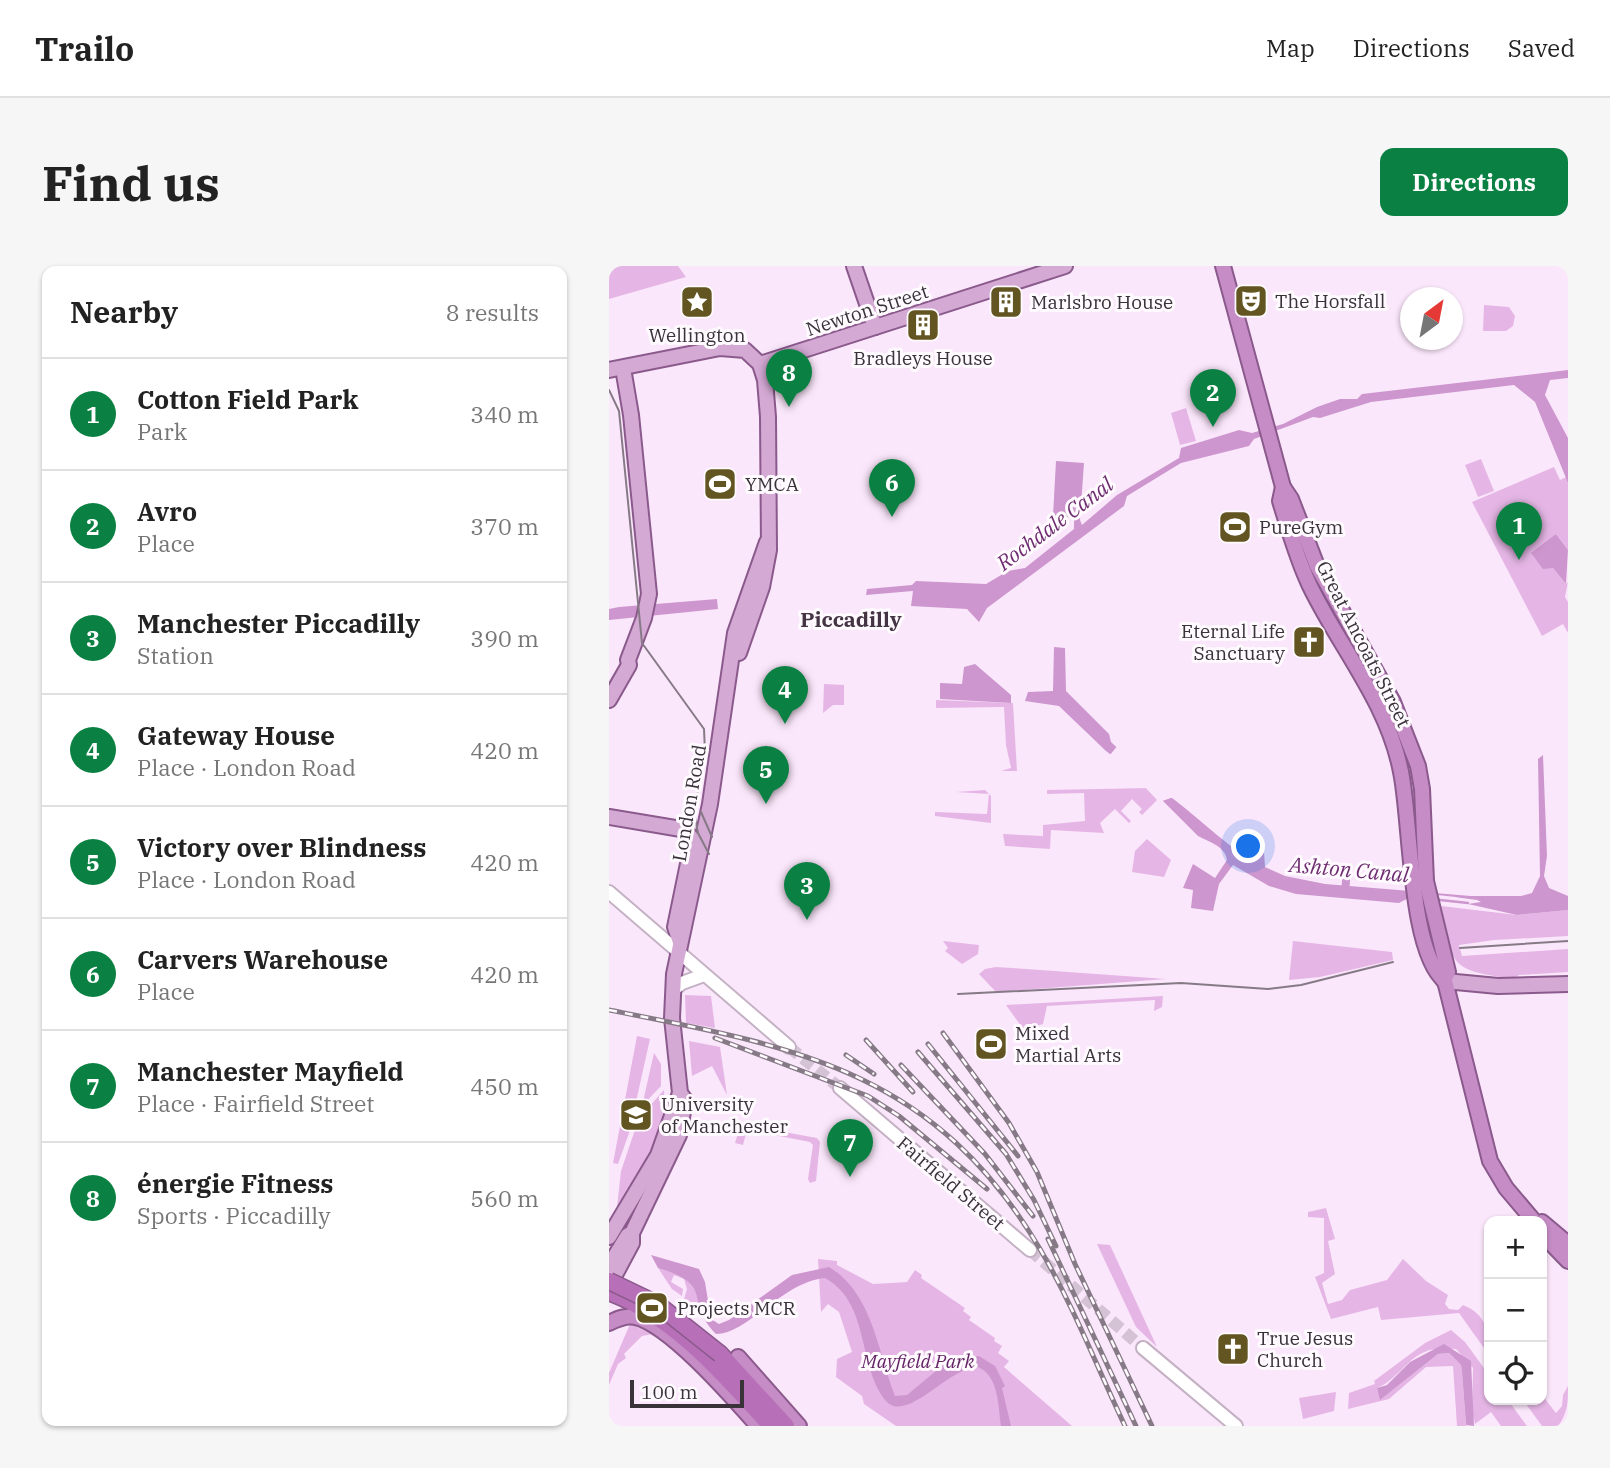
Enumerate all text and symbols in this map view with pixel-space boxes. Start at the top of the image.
text: Trailo [35,27,134,70]
text: Map [1266,32,1315,64]
text: Directions [1353,32,1470,64]
text: Saved [1508,32,1575,64]
button: Directions [1380,148,1568,216]
text: Find us [42,151,220,214]
street label: Newton Street [803,279,931,341]
theatre icon: The Horsfall [1232,282,1270,320]
place icon: Wellington [678,283,716,321]
building icon: Marlsbro House [987,283,1025,321]
north arrow [1400,287,1463,350]
place label: The Horsfall [1275,289,1386,313]
place label: Marlsbro House [1031,290,1173,314]
text: Nearby [70,292,178,331]
text: 8 results [446,297,539,327]
building icon: Bradleys House [904,306,942,344]
place label: Wellington [648,323,746,347]
place label: Bradleys House [853,346,993,370]
pin: 8 [766,349,812,407]
pin: 2 [1190,369,1236,427]
text: Cotton Field Park [137,382,358,416]
text: 1 [86,399,100,429]
text: 340 m [470,399,539,429]
text: Park [137,416,187,446]
pin: 6 [869,459,915,517]
sports icon: YMCA [701,465,739,503]
water label: Rochdale Canal [990,469,1119,577]
place label: YMCA [745,472,799,496]
text: Avro [137,494,197,528]
pin: 1 [1496,502,1542,560]
sports icon: PureGym [1216,508,1254,546]
text: 2 [86,511,100,541]
text: 370 m [470,511,539,541]
place label: PureGym [1259,515,1343,539]
text: Place [137,528,195,558]
street label: Great Ancoats Street [1312,557,1416,731]
district label: Piccadilly [800,605,902,633]
text: Manchester Piccadilly [137,606,420,640]
place label: Eternal Life Sanctuary [1181,619,1286,665]
text: 3 [86,623,100,653]
text: 390 m [470,623,539,653]
church icon: Eternal Life Sanctuary [1290,623,1328,661]
text: Station [137,640,214,670]
pin: 4 [762,666,808,724]
text: Gateway House [137,718,335,752]
text: 4 [86,735,100,765]
text: 420 m [470,735,539,765]
street label: London Road [667,743,711,863]
pin: 5 [743,746,789,804]
text: Place · London Road [137,752,356,782]
your location [1231,829,1265,863]
text: Victory over Blindness [137,830,426,864]
text: 5 [86,847,100,877]
text: 420 m [470,847,539,877]
water label: Ashton Canal [1286,850,1411,888]
pin: 3 [784,862,830,920]
text: Place · London Road [137,864,356,894]
text: Carvers Warehouse [137,942,388,976]
text: 6 [86,959,100,989]
text: 420 m [470,959,539,989]
text: Place [137,976,195,1006]
place label: Mixed Martial Arts [1015,1021,1121,1067]
sports icon: Mixed Martial Arts [972,1025,1010,1063]
text: Manchester Mayfield [137,1054,404,1088]
text: 7 [86,1071,100,1101]
text: 450 m [470,1071,539,1101]
text: Place · Fairfield Street [137,1088,374,1118]
place label: University of Manchester [661,1092,788,1138]
school or university icon: University of Manchester [617,1096,655,1134]
pin: 7 [827,1119,873,1177]
street label: Fairfield Street [892,1131,1010,1235]
text: énergie Fitness [137,1166,333,1200]
text: 8 [86,1183,100,1213]
text: 560 m [470,1183,539,1213]
text: Sports · Piccadilly [137,1200,331,1230]
map controls [1484,1216,1547,1405]
button: + [1484,1216,1547,1279]
button: − [1484,1279,1547,1342]
sports icon: Projects MCR [633,1289,671,1327]
place label: Projects MCR [677,1296,796,1320]
place label: True Jesus Church [1257,1326,1353,1372]
church icon: True Jesus Church [1214,1330,1252,1368]
button: locate [1484,1342,1547,1405]
park label: Mayfield Park [861,1349,975,1373]
scale bar [630,1377,744,1409]
text: 100 m [641,1380,698,1404]

